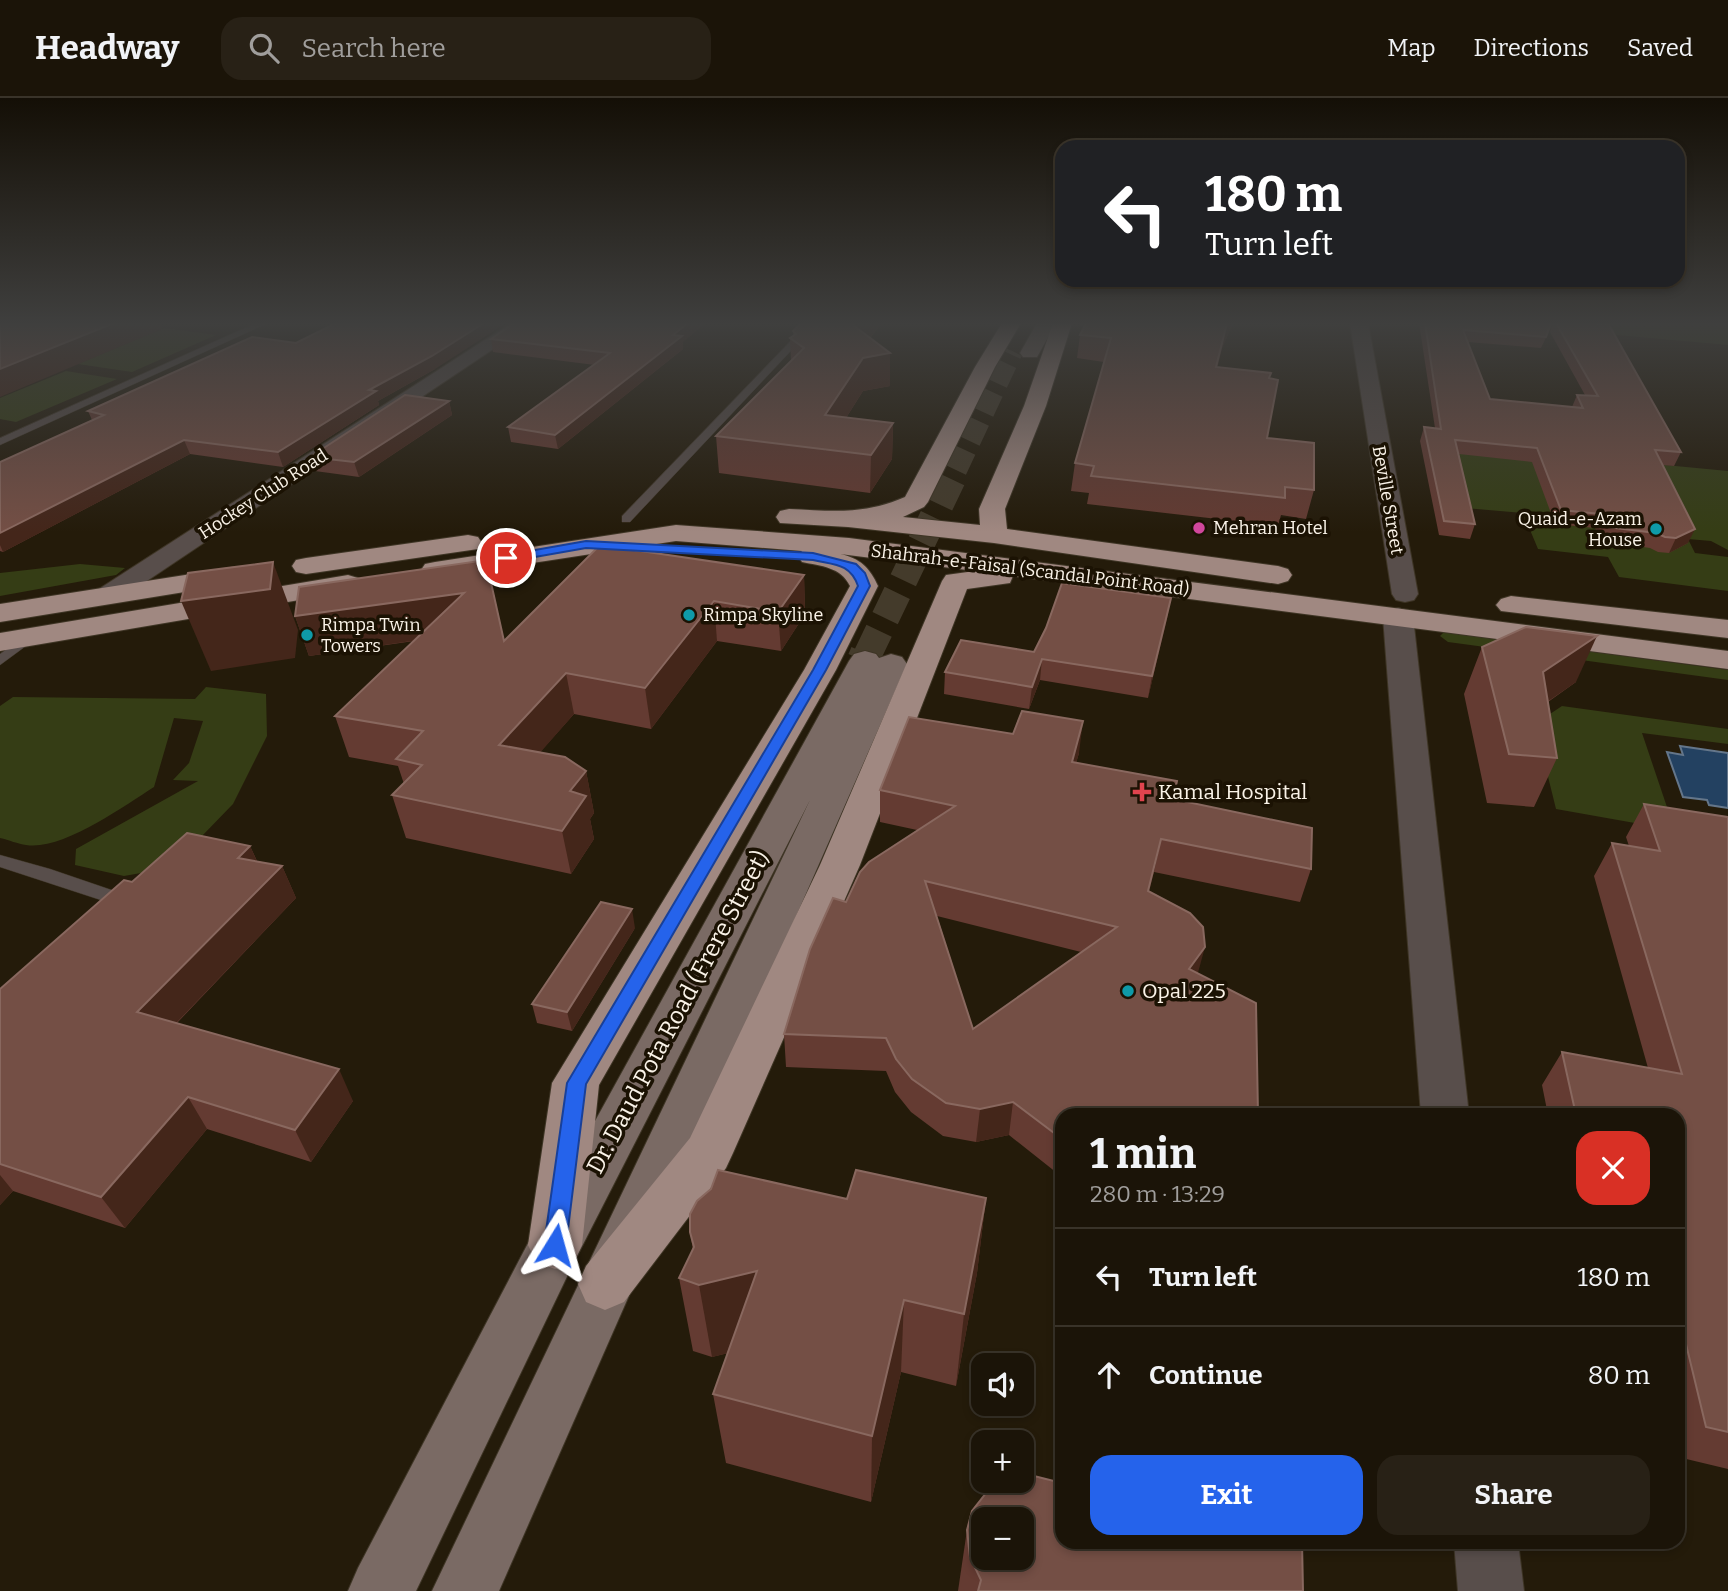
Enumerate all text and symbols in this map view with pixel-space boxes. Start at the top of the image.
search box [221,17,711,80]
text: Headway [35,28,179,68]
icon: search [245,29,283,67]
text: Search here [301,33,446,64]
text: Map [1387,34,1436,62]
text: Directions [1474,34,1589,62]
text: Saved [1627,34,1693,62]
text: 180 m [1205,165,1342,224]
icon: left [1090,168,1181,259]
text: Turn left [1205,225,1333,263]
street label: Hockey Club Road [194,444,332,544]
street label: Beville Street [1368,444,1408,557]
place label: Quaid-e-Azam House [1518,508,1642,551]
place label: Mehran Hotel [1213,517,1328,539]
marker: Mehran Hotel [1191,520,1207,536]
marker: Quaid-e-Azam House [1648,521,1664,537]
pin [476,528,536,588]
icon: arrive [487,539,525,577]
street label: Shahrah-e-Faisal (Scandal Point Road) [870,540,1190,600]
place label: Rimpa Skyline [703,604,823,626]
marker: Rimpa Skyline [681,607,697,623]
place label: Rimpa Twin Towers [321,614,421,657]
marker: Rimpa Twin Towers [299,627,315,643]
place label: Kamal Hospital [1158,779,1307,805]
marker: Kamal Hospital [1132,782,1152,802]
street label: Dr. Daud Pota Road (Frere Street) [581,846,775,1178]
place label: Opal 225 [1142,978,1226,1004]
marker: Opal 225 [1120,983,1136,999]
text: 1 min [1090,1129,1196,1179]
button: close [1576,1131,1650,1205]
text: 280 m · 13:29 [1090,1180,1225,1208]
position arrow [518,1208,592,1282]
icon: left [1090,1258,1128,1296]
text: Turn left [1149,1262,1257,1293]
text: 180 m [1577,1262,1650,1293]
map controls [971,1353,1034,1570]
button: sound [971,1353,1034,1416]
icon: ahead [1090,1356,1128,1394]
text: Continue [1149,1360,1263,1391]
text: 80 m [1588,1360,1650,1391]
button: + [971,1430,1034,1493]
button: Exit [1090,1455,1363,1535]
button: Share [1377,1455,1650,1535]
button: − [971,1507,1034,1570]

